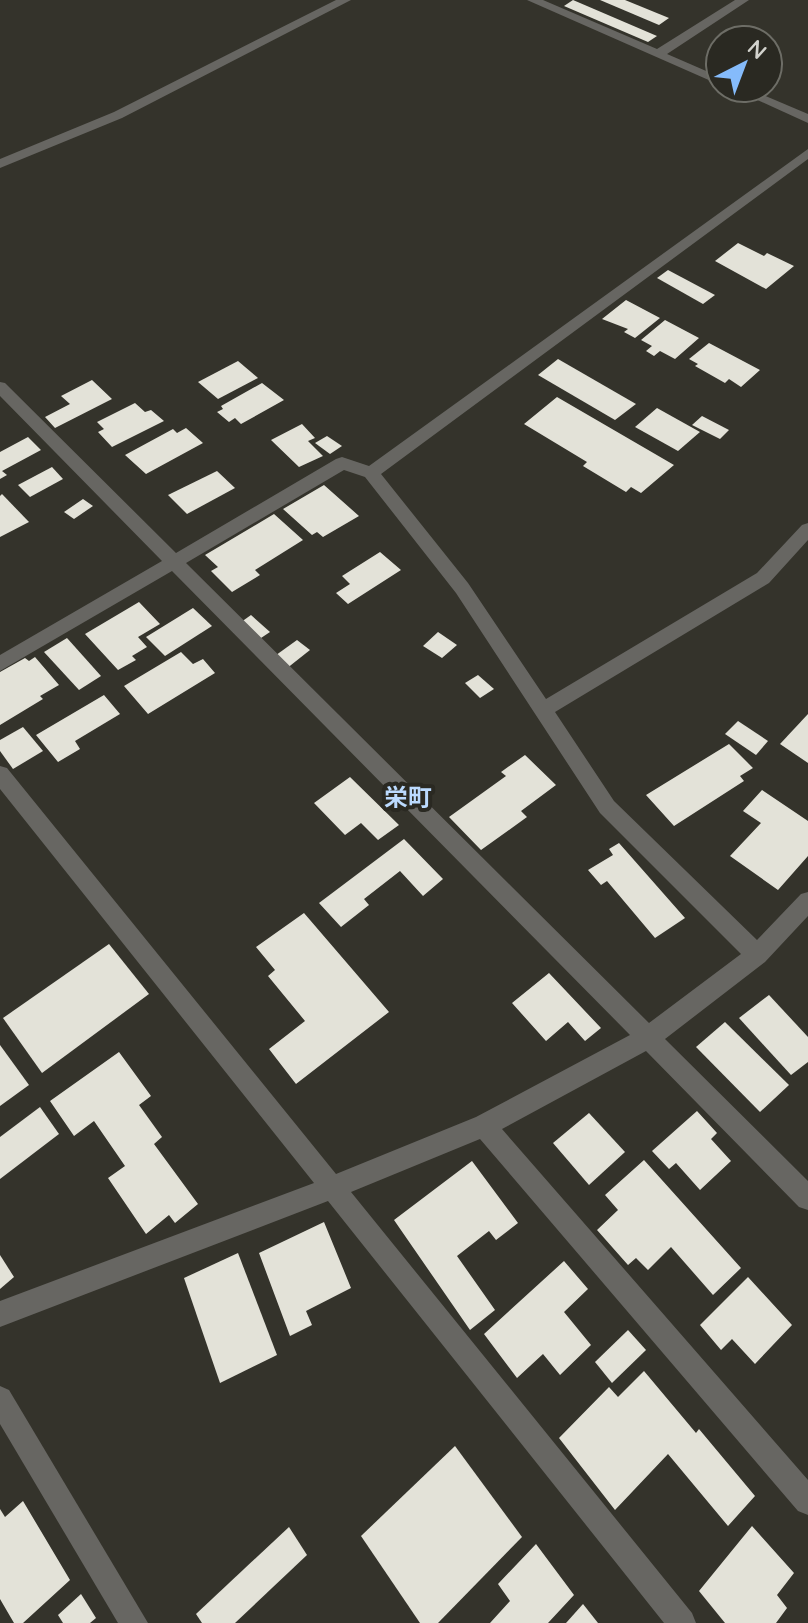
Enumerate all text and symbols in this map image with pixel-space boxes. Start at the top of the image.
north arrow [704,24,784,104]
text: N [742,33,773,65]
district label: 栄町 [384,782,432,812]

